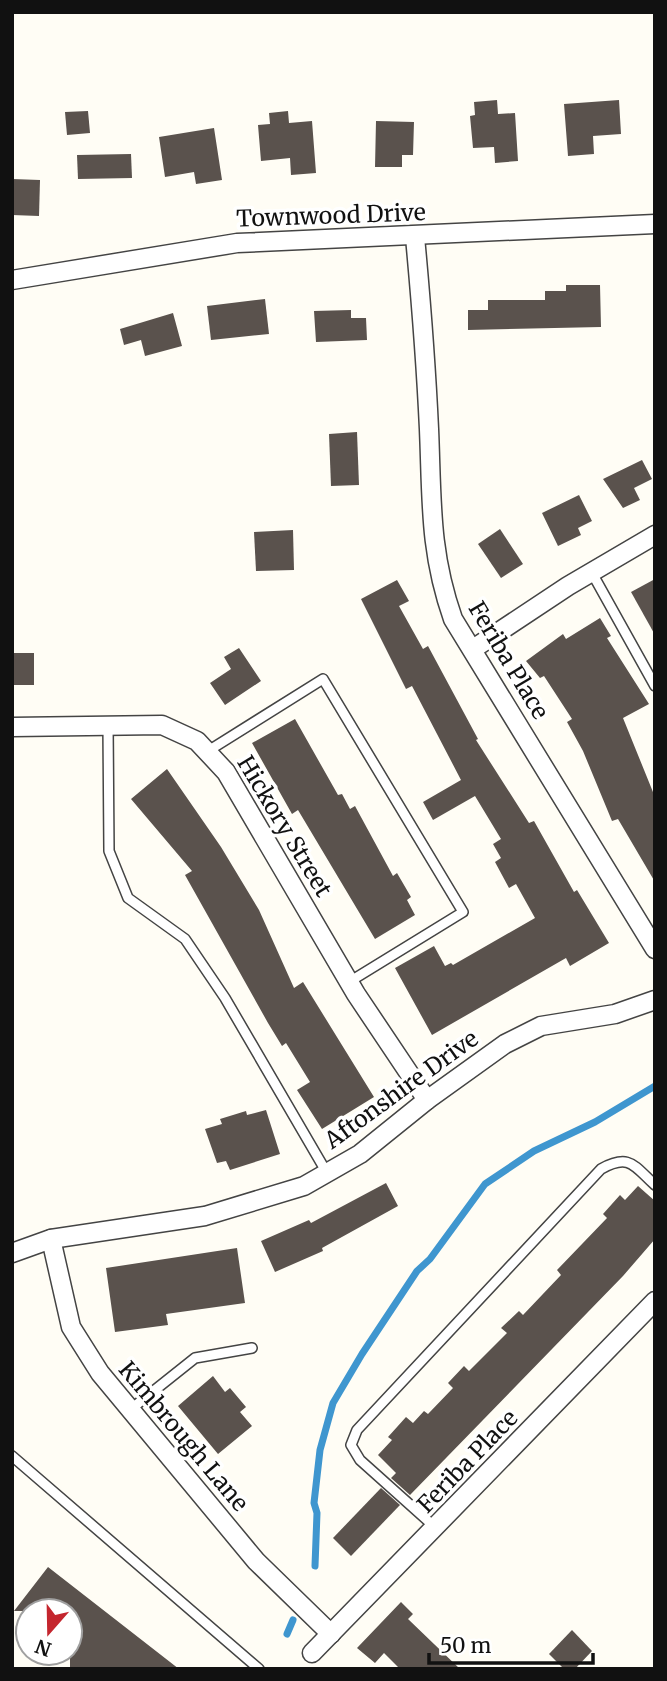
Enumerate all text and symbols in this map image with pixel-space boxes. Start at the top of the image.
street label: Townwood Drive [236,197,426,233]
street label: Feriba Place [463,596,555,724]
street label: Hickory Street [231,750,339,902]
street label: Aftonshire Drive [318,1024,484,1155]
street label: Kimbrough Lane [113,1355,255,1517]
street label: Feriba Place [411,1403,523,1519]
north arrow [14,1597,84,1667]
scale bar [429,1622,594,1666]
text: 50 m [440,1632,491,1659]
text: N [32,1634,54,1662]

